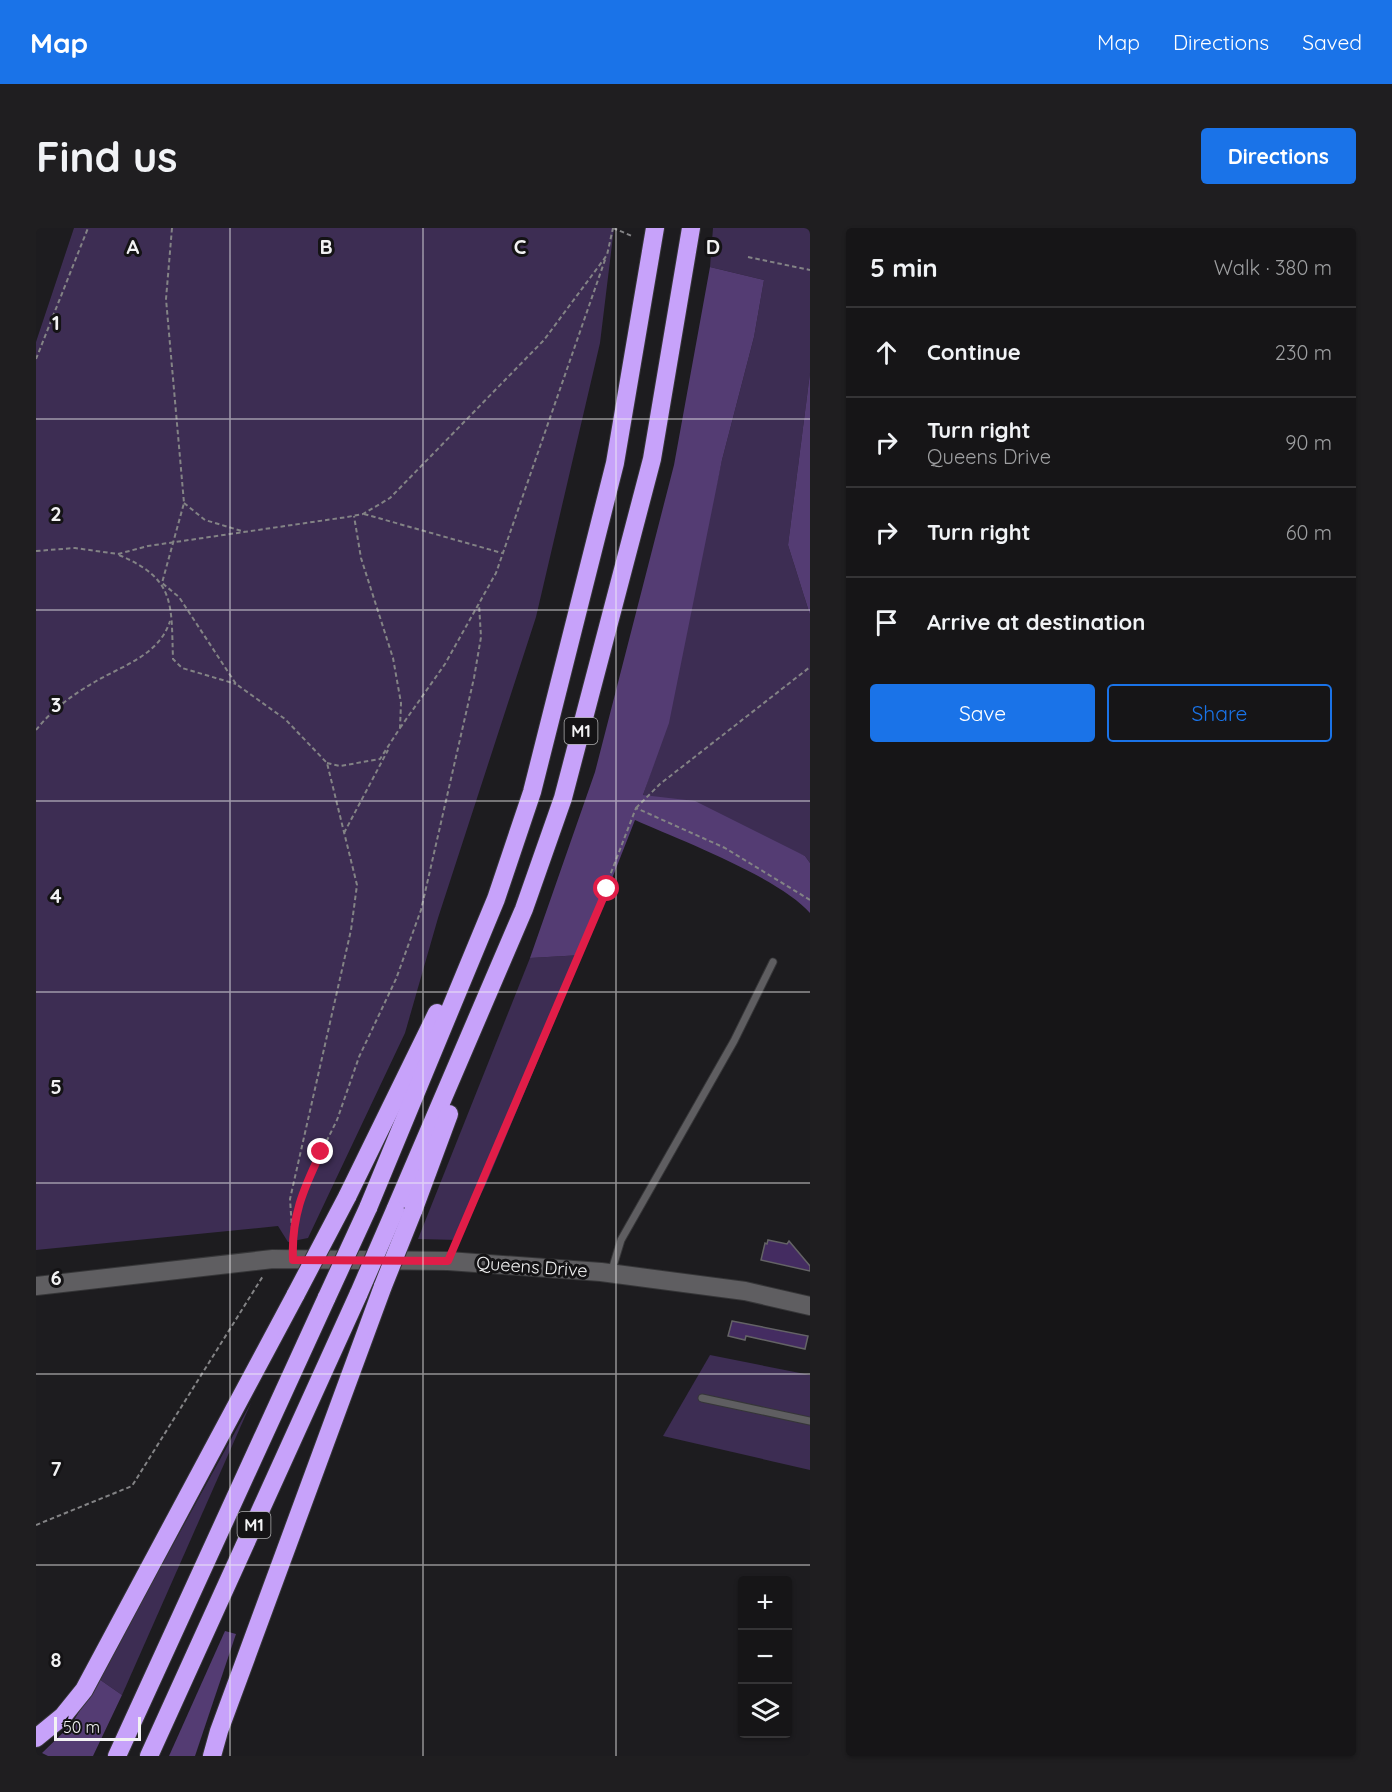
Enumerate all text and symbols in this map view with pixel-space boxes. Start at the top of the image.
text: Map [30,25,88,60]
text: Map [1097,29,1140,55]
text: Directions [1173,29,1269,55]
text: Saved [1302,29,1362,55]
button: Directions [1201,128,1356,184]
text: Find us [36,130,178,183]
text: A [127,234,140,259]
text: B [319,234,333,259]
text: C [514,234,527,259]
text: D [706,234,720,259]
text: 5 min [870,251,938,284]
text: Walk · 380 m [1214,255,1332,280]
text: 1 [52,310,60,335]
icon: ahead [870,336,903,369]
text: Continue [927,338,1021,366]
text: 230 m [1275,340,1332,365]
text: Turn right [927,416,1031,444]
icon: right [870,426,903,459]
text: 90 m [1285,430,1332,455]
text: Queens Drive [927,444,1051,469]
text: 2 [50,501,62,526]
icon: right [870,516,903,549]
text: Turn right [927,518,1031,546]
text: 60 m [1286,520,1332,545]
icon: arrive [870,606,903,639]
text: Arrive at destination [927,608,1145,636]
button: Save [870,684,1095,742]
button: Share [1107,684,1332,742]
text: 3 [51,692,61,717]
road number: M1 [564,718,598,744]
route start [593,875,619,901]
text: 4 [50,883,62,908]
text: 5 [50,1074,62,1099]
route end [307,1138,333,1164]
street label: Queens Drive [476,1251,589,1282]
text: 6 [50,1265,62,1290]
text: 7 [51,1456,62,1481]
road number: M1 [238,1512,270,1538]
map controls [738,1576,792,1738]
button: + [738,1576,792,1630]
button: − [738,1630,792,1684]
text: 8 [51,1647,62,1672]
button: layers [738,1684,792,1738]
scale bar [54,1714,141,1742]
text: 50 m [63,1717,100,1737]

